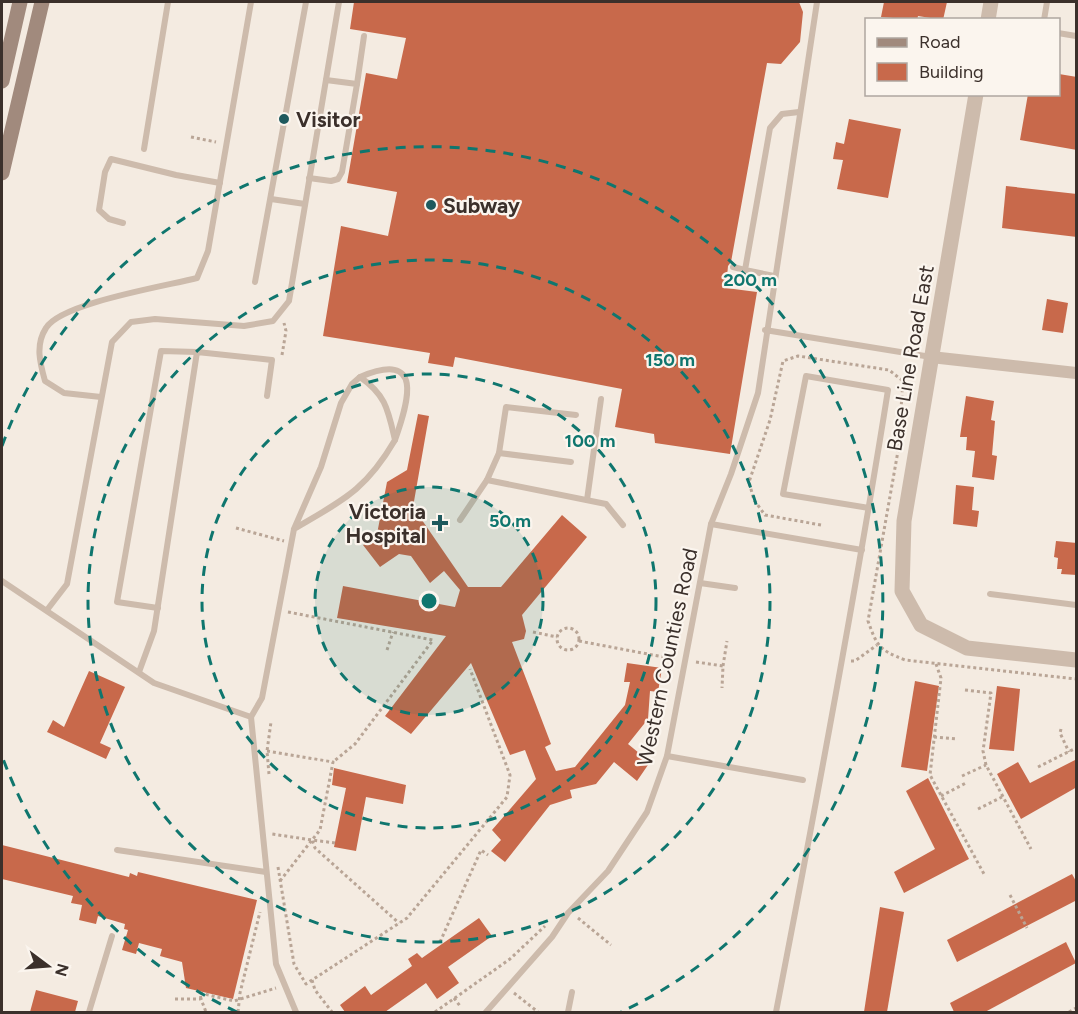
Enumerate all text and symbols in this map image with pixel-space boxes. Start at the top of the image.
legend [865,18,1060,96]
text: Road [919,31,960,53]
text: Building [919,61,984,83]
place label: Visitor [296,107,360,132]
marker: Visitor [277,112,291,126]
place label: Subway [443,193,521,218]
marker: Subway [424,198,438,212]
street label: Base Line Road East [881,263,939,453]
text: 200 m [723,269,777,291]
text: 150 m [645,349,695,371]
text: 100 m [565,430,615,452]
place label: Victoria Hospital [346,499,426,548]
text: 50 m [489,510,531,532]
marker: Victoria Hospital [431,514,449,532]
street label: Western Counties Road [632,546,702,768]
centre of rings [419,591,439,611]
north arrow [18,936,78,996]
text: N [51,961,73,979]

